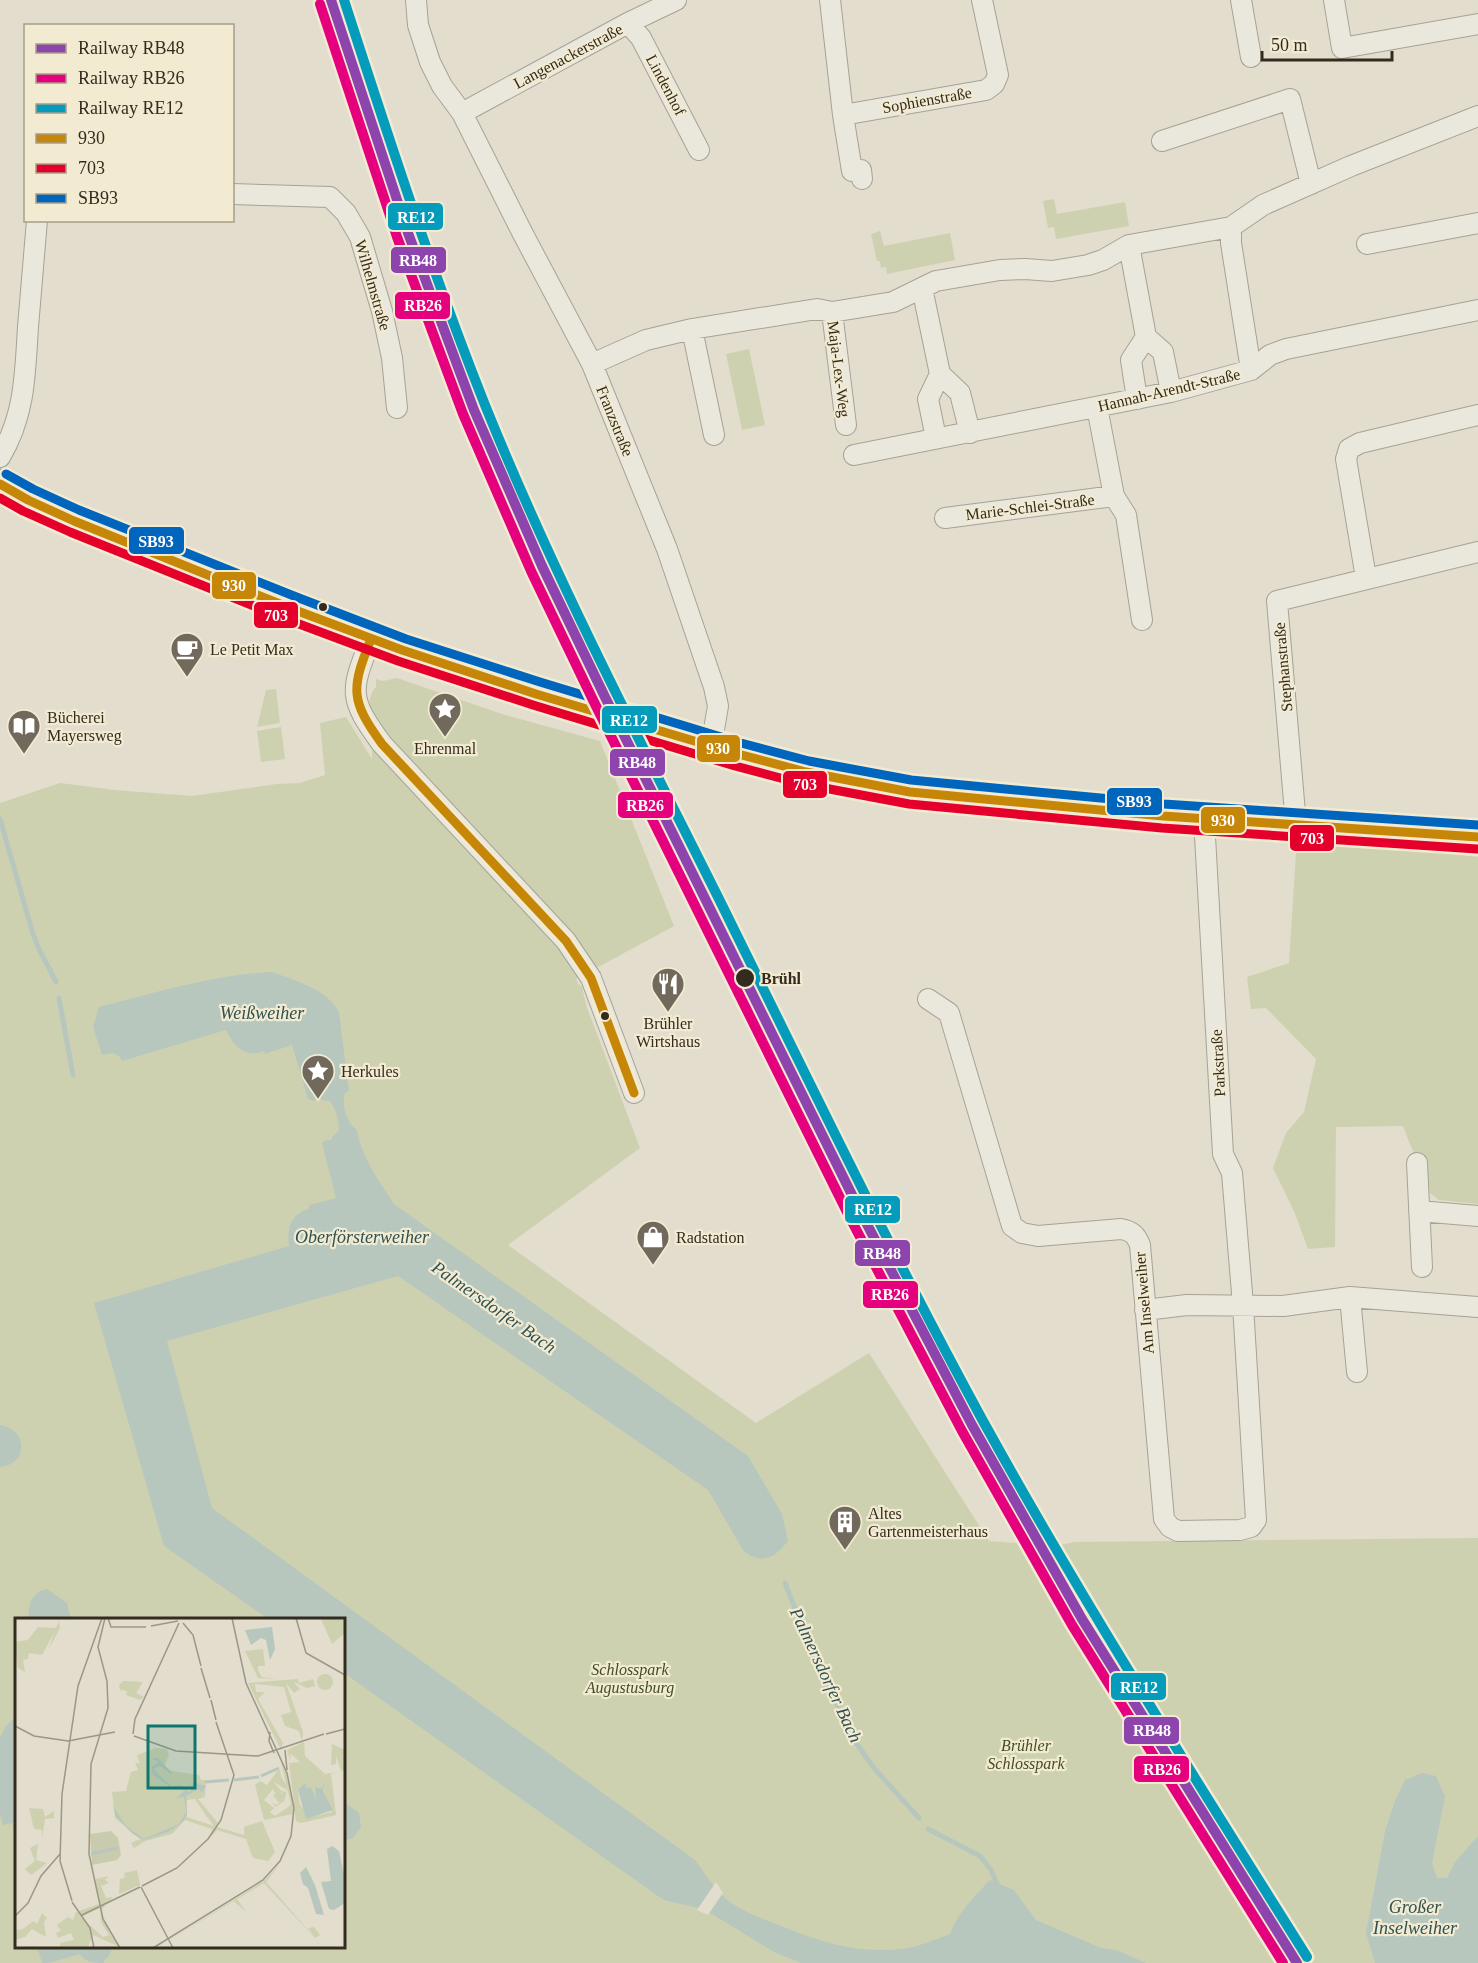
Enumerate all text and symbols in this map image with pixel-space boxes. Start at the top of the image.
street label: Langenackerstraße [511,20,626,93]
legend [24,24,234,222]
scale bar [1262,24,1392,62]
text: 50 m [1271,35,1308,55]
text: Railway RB48 [78,38,185,58]
street label: Lindenhof [643,52,689,119]
text: Railway RB26 [78,68,185,88]
street label: Sophienstraße [881,84,973,117]
text: Railway RE12 [78,98,184,118]
text: 930 [78,128,105,148]
text: 703 [78,158,105,178]
text: SB93 [78,188,118,208]
line badge: RE12 [387,202,444,231]
text: RE12 [397,209,435,226]
street label: Wilhelmstraße [352,238,394,332]
line badge: RB48 [390,246,447,274]
text: RB48 [399,252,437,269]
line badge: RB26 [394,291,451,320]
text: RB26 [404,297,442,314]
street label: Maja-Lex-Weg [824,320,853,418]
street label: Hannah-Arendt-Straße [1096,365,1242,415]
street label: Franzstraße [593,383,637,459]
street label: Marie-Schlei-Straße [965,491,1095,523]
line badge: SB93 [128,526,185,555]
text: SB93 [138,533,174,550]
line badge: 930 [211,571,257,600]
text: 930 [222,577,246,594]
line badge: 703 [253,601,299,629]
unlabelled marker [317,601,329,613]
text: 703 [264,607,288,624]
street label: Stephanstraße [1271,621,1296,712]
cafe icon: Le Petit Max [169,631,205,678]
place label: Le Petit Max [210,641,294,658]
place icon: Ehrenmal [427,691,463,738]
line badge: RE12 [601,705,658,734]
library icon: Bücherei Mayersweg [6,708,42,755]
place label: Bücherei Mayersweg [47,709,122,745]
text: RE12 [610,712,648,729]
line badge: 930 [696,734,741,763]
place label: Ehrenmal [414,740,477,757]
text: 930 [706,740,730,757]
line badge: RB48 [609,748,666,777]
text: RB48 [618,754,656,771]
line badge: 703 [782,770,828,799]
text: 703 [793,776,817,793]
line badge: SB93 [1106,787,1163,816]
line badge: RB26 [617,791,674,819]
text: SB93 [1116,793,1152,810]
text: RB26 [626,797,664,814]
line badge: 930 [1200,806,1246,834]
text: 930 [1211,812,1235,829]
line badge: 703 [1289,824,1335,852]
text: 703 [1300,830,1324,847]
restaurant icon: Brühler Wirtshaus [650,966,686,1013]
marker: Brühl [734,967,756,989]
place label: Brühl [761,970,802,987]
water label: Weißweiher [220,1003,305,1023]
unlabelled marker [599,1010,611,1022]
place label: Brühler Wirtshaus [636,1015,700,1050]
street label: Parkstraße [1208,1029,1228,1097]
place icon: Herkules [300,1053,336,1100]
place label: Herkules [341,1063,399,1080]
line badge: RE12 [844,1195,901,1224]
text: RE12 [854,1201,892,1218]
shop icon: Radstation [635,1219,671,1266]
water label: Oberförsterweiher [295,1227,430,1247]
place label: Radstation [676,1229,744,1246]
line badge: RB48 [854,1239,911,1267]
text: RB48 [863,1245,901,1262]
street label: Am Inselweiher [1131,1250,1157,1355]
water label: Palmersdorfer Bach [427,1256,560,1357]
line badge: RB26 [862,1280,919,1309]
text: RB26 [871,1286,909,1303]
building icon: Altes Gartenmeisterhaus [827,1504,863,1551]
place label: Altes Gartenmeisterhaus [868,1505,988,1540]
water label: Palmersdorfer Bach [786,1603,866,1746]
inset map [15,1618,345,1948]
park label: Schlosspark Augustusburg [585,1661,674,1697]
line badge: RE12 [1110,1672,1167,1701]
text: RE12 [1120,1679,1158,1696]
line badge: RB48 [1123,1716,1180,1745]
text: RB48 [1133,1722,1171,1739]
park label: Brühler Schlosspark [987,1737,1066,1773]
line badge: RB26 [1133,1755,1190,1783]
text: RB26 [1143,1761,1181,1778]
water label: Großer Inselweiher [1372,1897,1458,1938]

